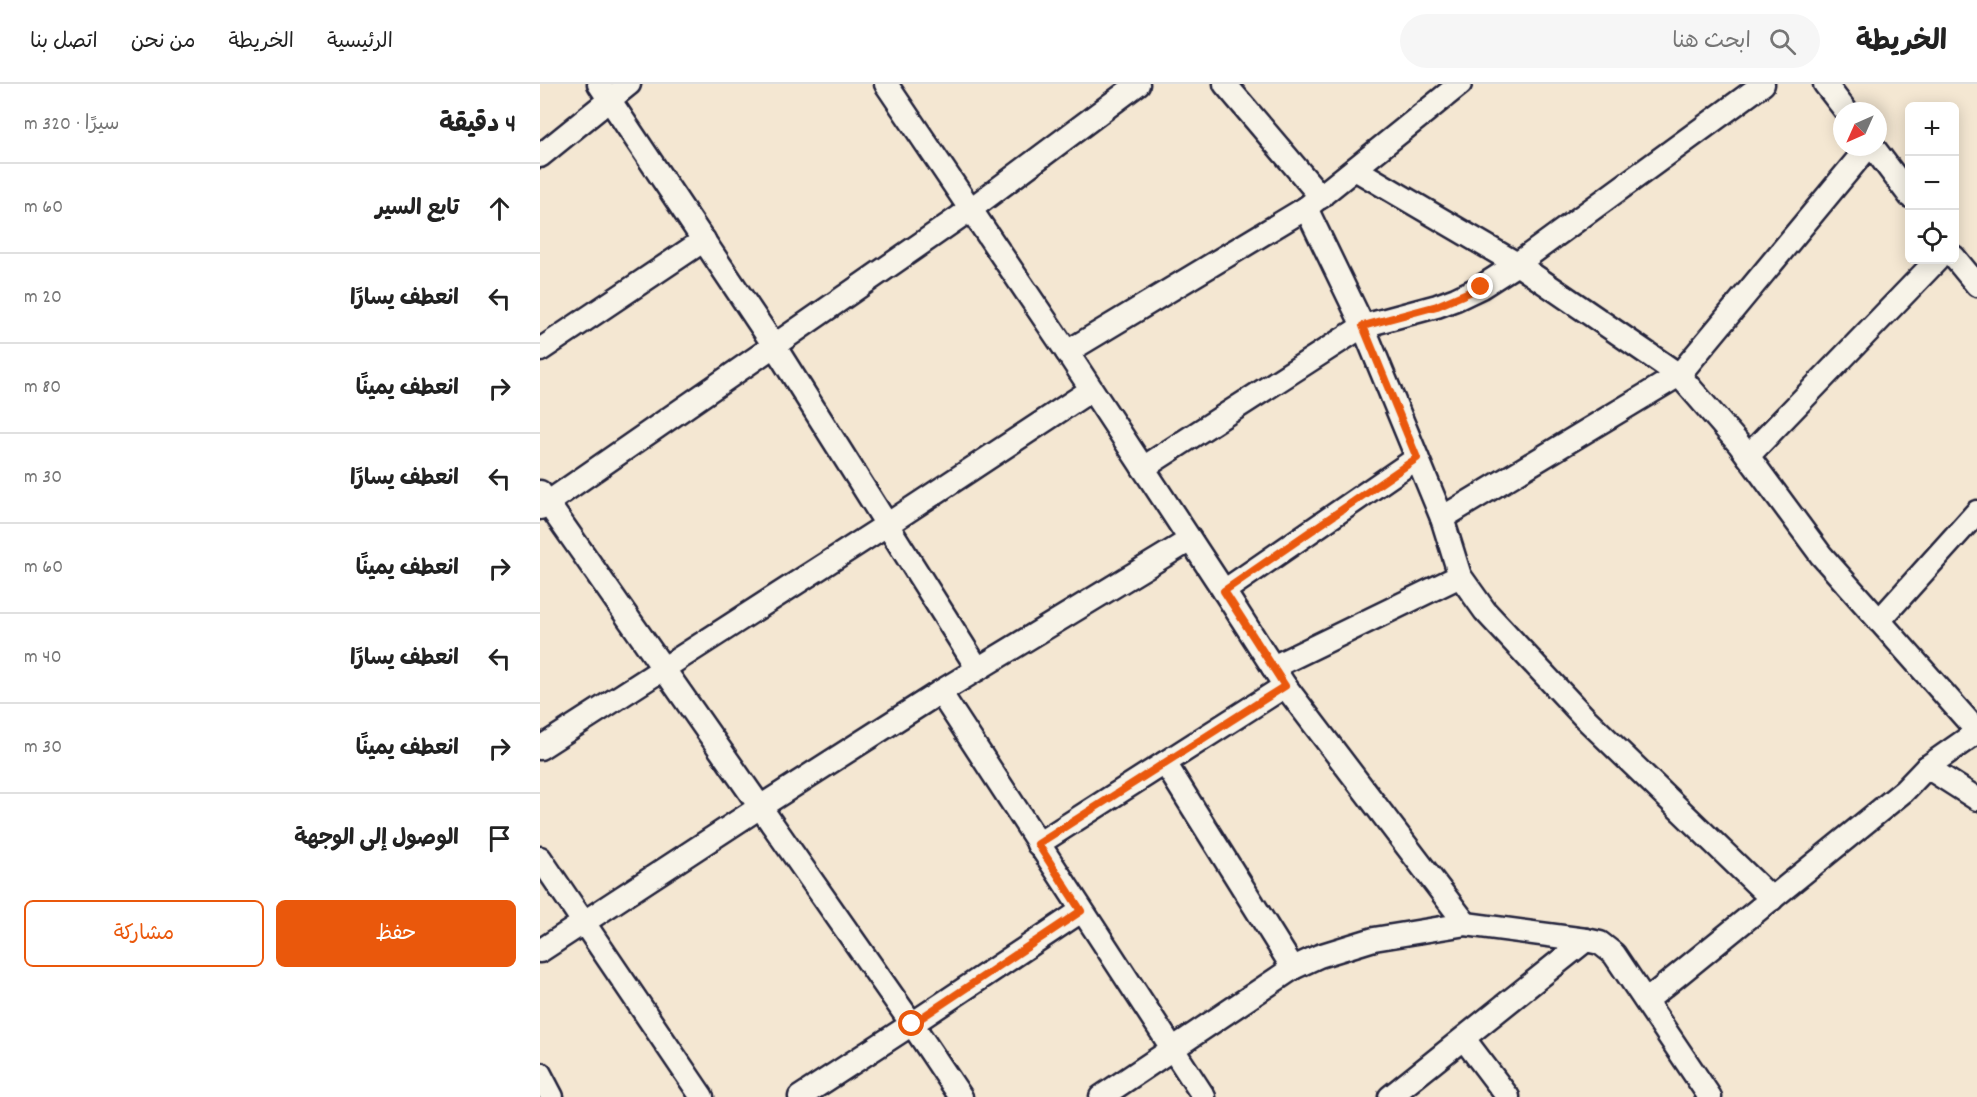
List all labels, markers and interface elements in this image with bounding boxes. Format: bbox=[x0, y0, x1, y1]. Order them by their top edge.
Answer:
search box bbox=[1400, 14, 1820, 68]
text: الخريطة bbox=[1856, 24, 1947, 64]
icon: search bbox=[1766, 25, 1799, 58]
text: ابحث هنا bbox=[1672, 27, 1751, 58]
text: اتصل بنا bbox=[30, 28, 98, 58]
text: من نحن bbox=[131, 28, 195, 58]
text: الخريطة bbox=[228, 28, 294, 58]
text: الرئيسية bbox=[327, 28, 393, 58]
north arrow bbox=[1833, 102, 1887, 156]
map controls bbox=[1905, 102, 1959, 264]
button: + bbox=[1905, 102, 1959, 156]
text: 4 دقيقة bbox=[439, 107, 516, 144]
text: سيرًا · 320 m bbox=[24, 111, 119, 139]
button: − bbox=[1905, 156, 1959, 210]
icon: ahead bbox=[483, 192, 516, 225]
text: 60 m bbox=[24, 194, 63, 222]
text: تابع السير bbox=[376, 194, 459, 225]
button: locate bbox=[1905, 210, 1959, 264]
route end bbox=[1467, 273, 1493, 299]
icon: left bbox=[483, 282, 516, 315]
text: 20 m bbox=[24, 284, 62, 312]
text: انعطف يسارًا bbox=[350, 284, 459, 315]
icon: right bbox=[483, 372, 516, 405]
text: 80 m bbox=[24, 374, 61, 402]
text: انعطف يمينًا bbox=[356, 374, 459, 405]
icon: left bbox=[483, 462, 516, 495]
text: 30 m bbox=[24, 464, 62, 492]
text: انعطف يسارًا bbox=[350, 464, 459, 495]
icon: right bbox=[483, 552, 516, 585]
text: 60 m bbox=[24, 554, 63, 582]
text: انعطف يمينًا bbox=[356, 554, 459, 585]
icon: left bbox=[483, 642, 516, 675]
text: 40 m bbox=[24, 644, 62, 672]
text: انعطف يسارًا bbox=[350, 644, 459, 675]
icon: right bbox=[483, 732, 516, 765]
text: 30 m bbox=[24, 734, 62, 762]
text: انعطف يمينًا bbox=[356, 734, 459, 765]
icon: arrive bbox=[483, 822, 516, 855]
text: الوصول إلى الوجهة bbox=[294, 824, 459, 855]
button: مشاركة bbox=[24, 900, 264, 967]
button: حفظ bbox=[276, 900, 516, 967]
route start bbox=[898, 1010, 924, 1036]

